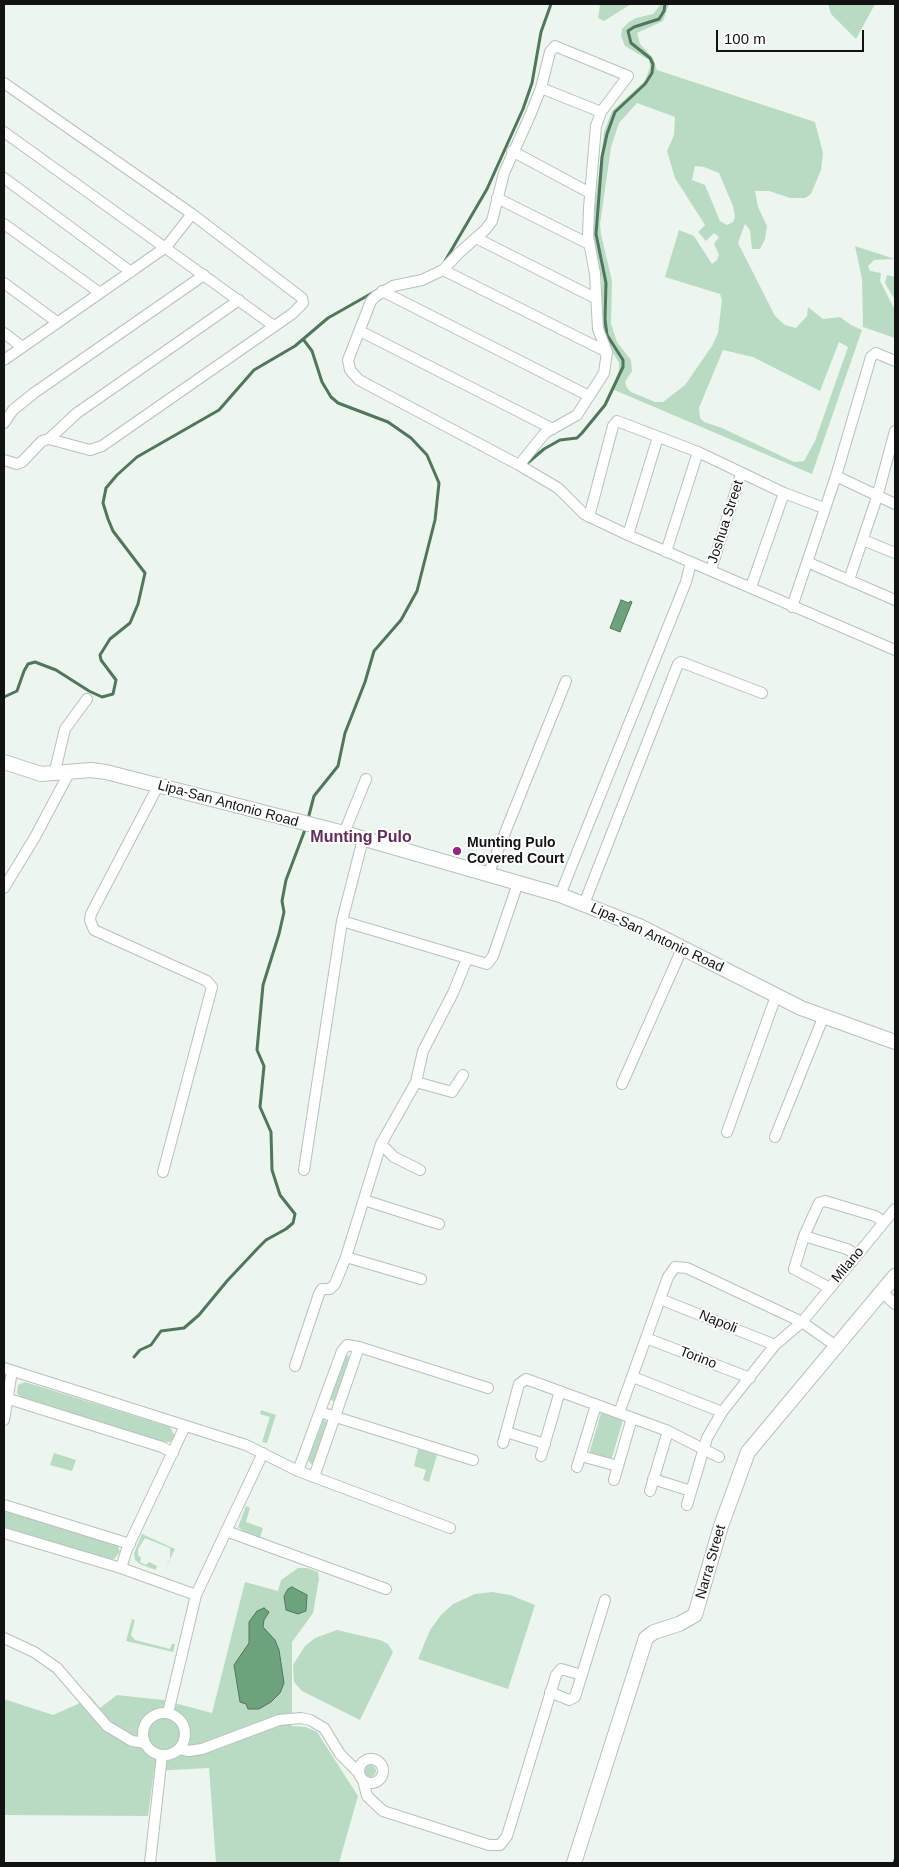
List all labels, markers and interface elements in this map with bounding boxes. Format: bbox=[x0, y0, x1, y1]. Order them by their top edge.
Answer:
scale bar bbox=[719, 20, 866, 52]
text: 100 m bbox=[724, 30, 766, 47]
street label: Joshua Street bbox=[705, 478, 747, 566]
street label: Lipa-San Antonio Road bbox=[156, 777, 300, 831]
district label: Munting Pulo bbox=[310, 828, 412, 848]
place label: Munting Pulo Covered Court bbox=[467, 835, 564, 868]
marker: Munting Pulo Covered Court bbox=[451, 845, 463, 857]
street label: Lipa-San Antonio Road bbox=[588, 900, 726, 976]
street label: Milano bbox=[828, 1244, 868, 1286]
street label: Napoli bbox=[696, 1307, 740, 1337]
street label: Torino bbox=[677, 1343, 719, 1373]
street label: Narra Street bbox=[692, 1523, 730, 1601]

